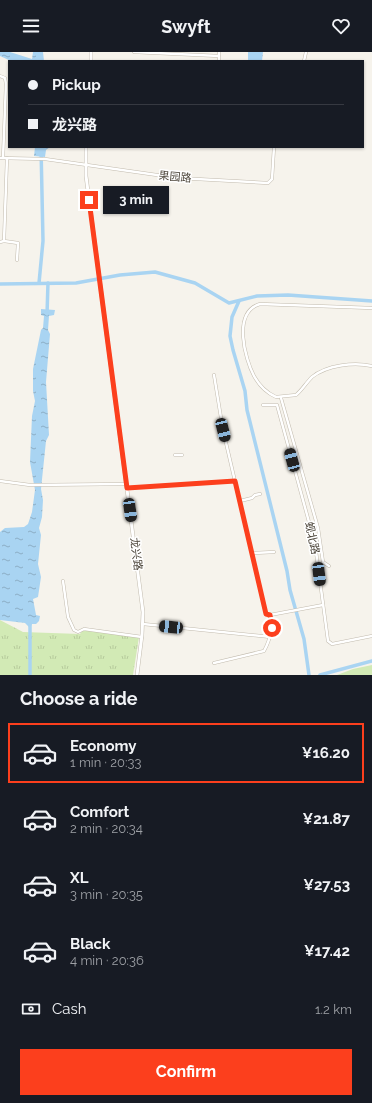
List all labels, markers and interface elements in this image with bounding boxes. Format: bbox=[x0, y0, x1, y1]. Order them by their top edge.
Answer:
icon: menu bbox=[20, 15, 42, 37]
icon: heart bbox=[330, 15, 352, 37]
text: Swyft bbox=[161, 16, 211, 37]
text: Pickup bbox=[52, 76, 101, 94]
text: 龙兴路 bbox=[52, 116, 97, 134]
street label: 果园路 bbox=[158, 169, 192, 185]
callout: 3 min bbox=[103, 186, 169, 214]
route end bbox=[80, 191, 98, 209]
text: 3 min bbox=[119, 192, 153, 207]
car bbox=[214, 417, 232, 443]
car bbox=[283, 447, 301, 473]
car bbox=[122, 497, 138, 523]
street label: 蚬北路 bbox=[302, 520, 322, 556]
street label: 龙兴路 bbox=[128, 537, 144, 571]
car bbox=[312, 561, 326, 587]
route start bbox=[263, 619, 281, 637]
car bbox=[158, 620, 184, 634]
text: Choose a ride bbox=[20, 688, 138, 709]
icon: car bbox=[22, 735, 58, 771]
text: Economy bbox=[70, 737, 137, 755]
text: ¥16.20 bbox=[302, 744, 350, 762]
text: 1 min · 20:33 bbox=[70, 755, 141, 770]
icon: car bbox=[22, 801, 58, 837]
text: Comfort bbox=[70, 803, 129, 821]
text: ¥21.87 bbox=[303, 810, 350, 828]
text: 2 min · 20:34 bbox=[70, 821, 143, 836]
icon: car bbox=[22, 867, 58, 903]
text: XL bbox=[70, 869, 88, 887]
text: ¥27.53 bbox=[303, 876, 350, 894]
text: 3 min · 20:35 bbox=[70, 887, 143, 902]
icon: car bbox=[22, 933, 58, 969]
text: Black bbox=[70, 935, 110, 953]
text: ¥17.42 bbox=[304, 942, 350, 960]
text: 4 min · 20:36 bbox=[70, 953, 144, 968]
icon: cash bbox=[20, 998, 42, 1020]
text: Cash bbox=[52, 1000, 86, 1018]
text: 1.2 km bbox=[315, 1002, 352, 1017]
button: Confirm bbox=[20, 1049, 352, 1095]

